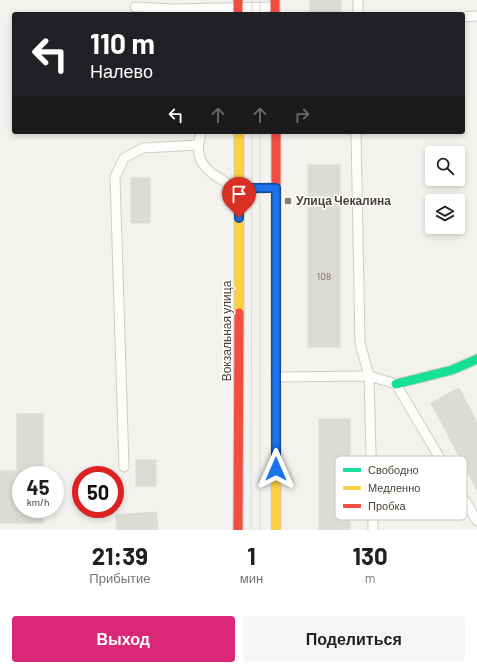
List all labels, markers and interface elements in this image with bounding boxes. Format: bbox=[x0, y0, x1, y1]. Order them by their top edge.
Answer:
text: 110 m bbox=[90, 26, 155, 60]
icon: left bbox=[24, 28, 76, 80]
text: Налево bbox=[90, 60, 153, 82]
icon: left bbox=[165, 104, 187, 126]
icon: ahead bbox=[207, 104, 229, 126]
icon: ahead bbox=[249, 104, 271, 126]
icon: right bbox=[291, 104, 313, 126]
map controls bbox=[425, 146, 465, 234]
button: search bbox=[425, 146, 465, 186]
pin bbox=[222, 177, 256, 218]
icon: arrive bbox=[228, 183, 250, 205]
place label: Улица Чекалина bbox=[296, 193, 391, 208]
button: layers bbox=[425, 194, 465, 234]
marker: Улица Чекалина bbox=[283, 196, 293, 206]
house number: 108 bbox=[317, 270, 331, 282]
street label: Вокзальная улица bbox=[219, 280, 234, 381]
position arrow bbox=[255, 448, 297, 490]
legend bbox=[335, 456, 467, 520]
text: Свободно bbox=[368, 463, 419, 476]
speed limit sign: 50 bbox=[72, 466, 124, 518]
text: 45 bbox=[27, 475, 49, 499]
text: Медленно bbox=[368, 481, 420, 494]
text: km/h bbox=[27, 496, 49, 508]
text: Пробка bbox=[368, 499, 406, 512]
text: 21:39 bbox=[92, 541, 148, 570]
text: 1 bbox=[247, 541, 256, 570]
text: 130 bbox=[353, 541, 388, 570]
text: Прибытие bbox=[89, 570, 150, 586]
text: мин bbox=[240, 570, 263, 586]
text: m bbox=[365, 570, 375, 586]
button: Выход bbox=[12, 616, 235, 662]
button: Поделиться bbox=[243, 616, 465, 662]

